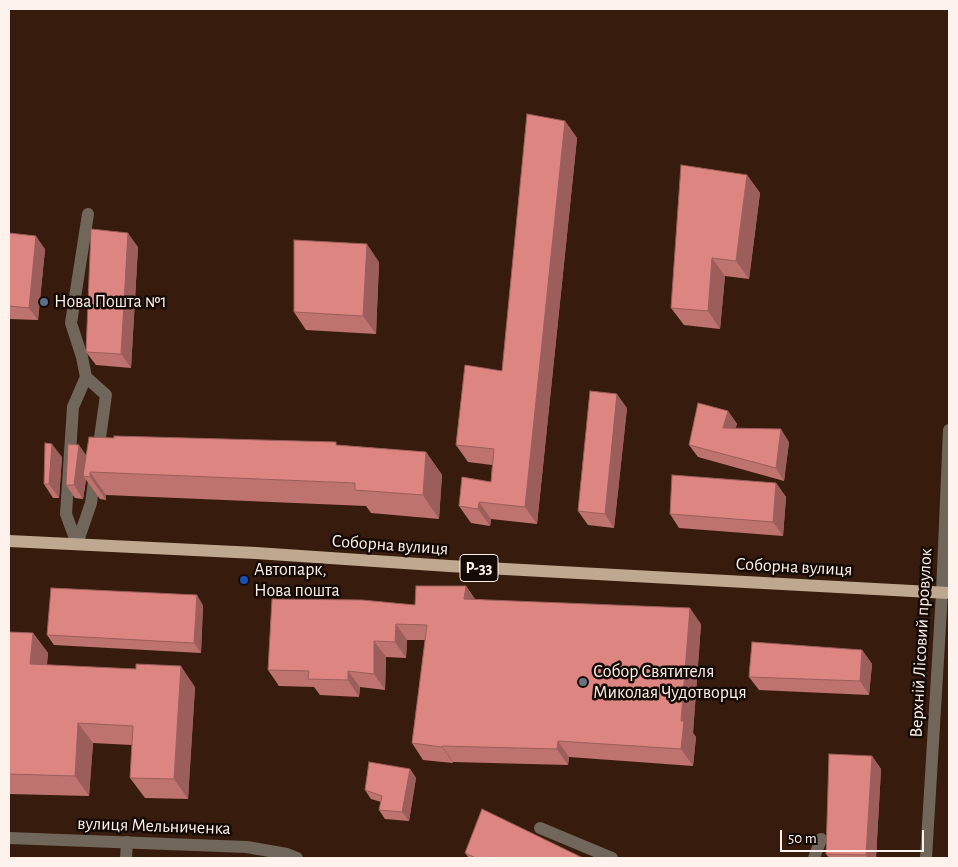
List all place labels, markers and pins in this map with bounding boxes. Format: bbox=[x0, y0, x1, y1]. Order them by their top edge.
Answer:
place label: Нова Пошта №1 bbox=[54, 291, 167, 313]
marker: Нова Пошта №1 bbox=[38, 296, 50, 308]
place label: Автопарк, Нова пошта bbox=[254, 559, 340, 602]
marker: Автопарк, Нова пошта bbox=[238, 574, 250, 586]
place label: Собор Святителя Миколая Чудотворця bbox=[593, 661, 747, 704]
marker: Собор Святителя Миколая Чудотворця bbox=[577, 676, 589, 688]

